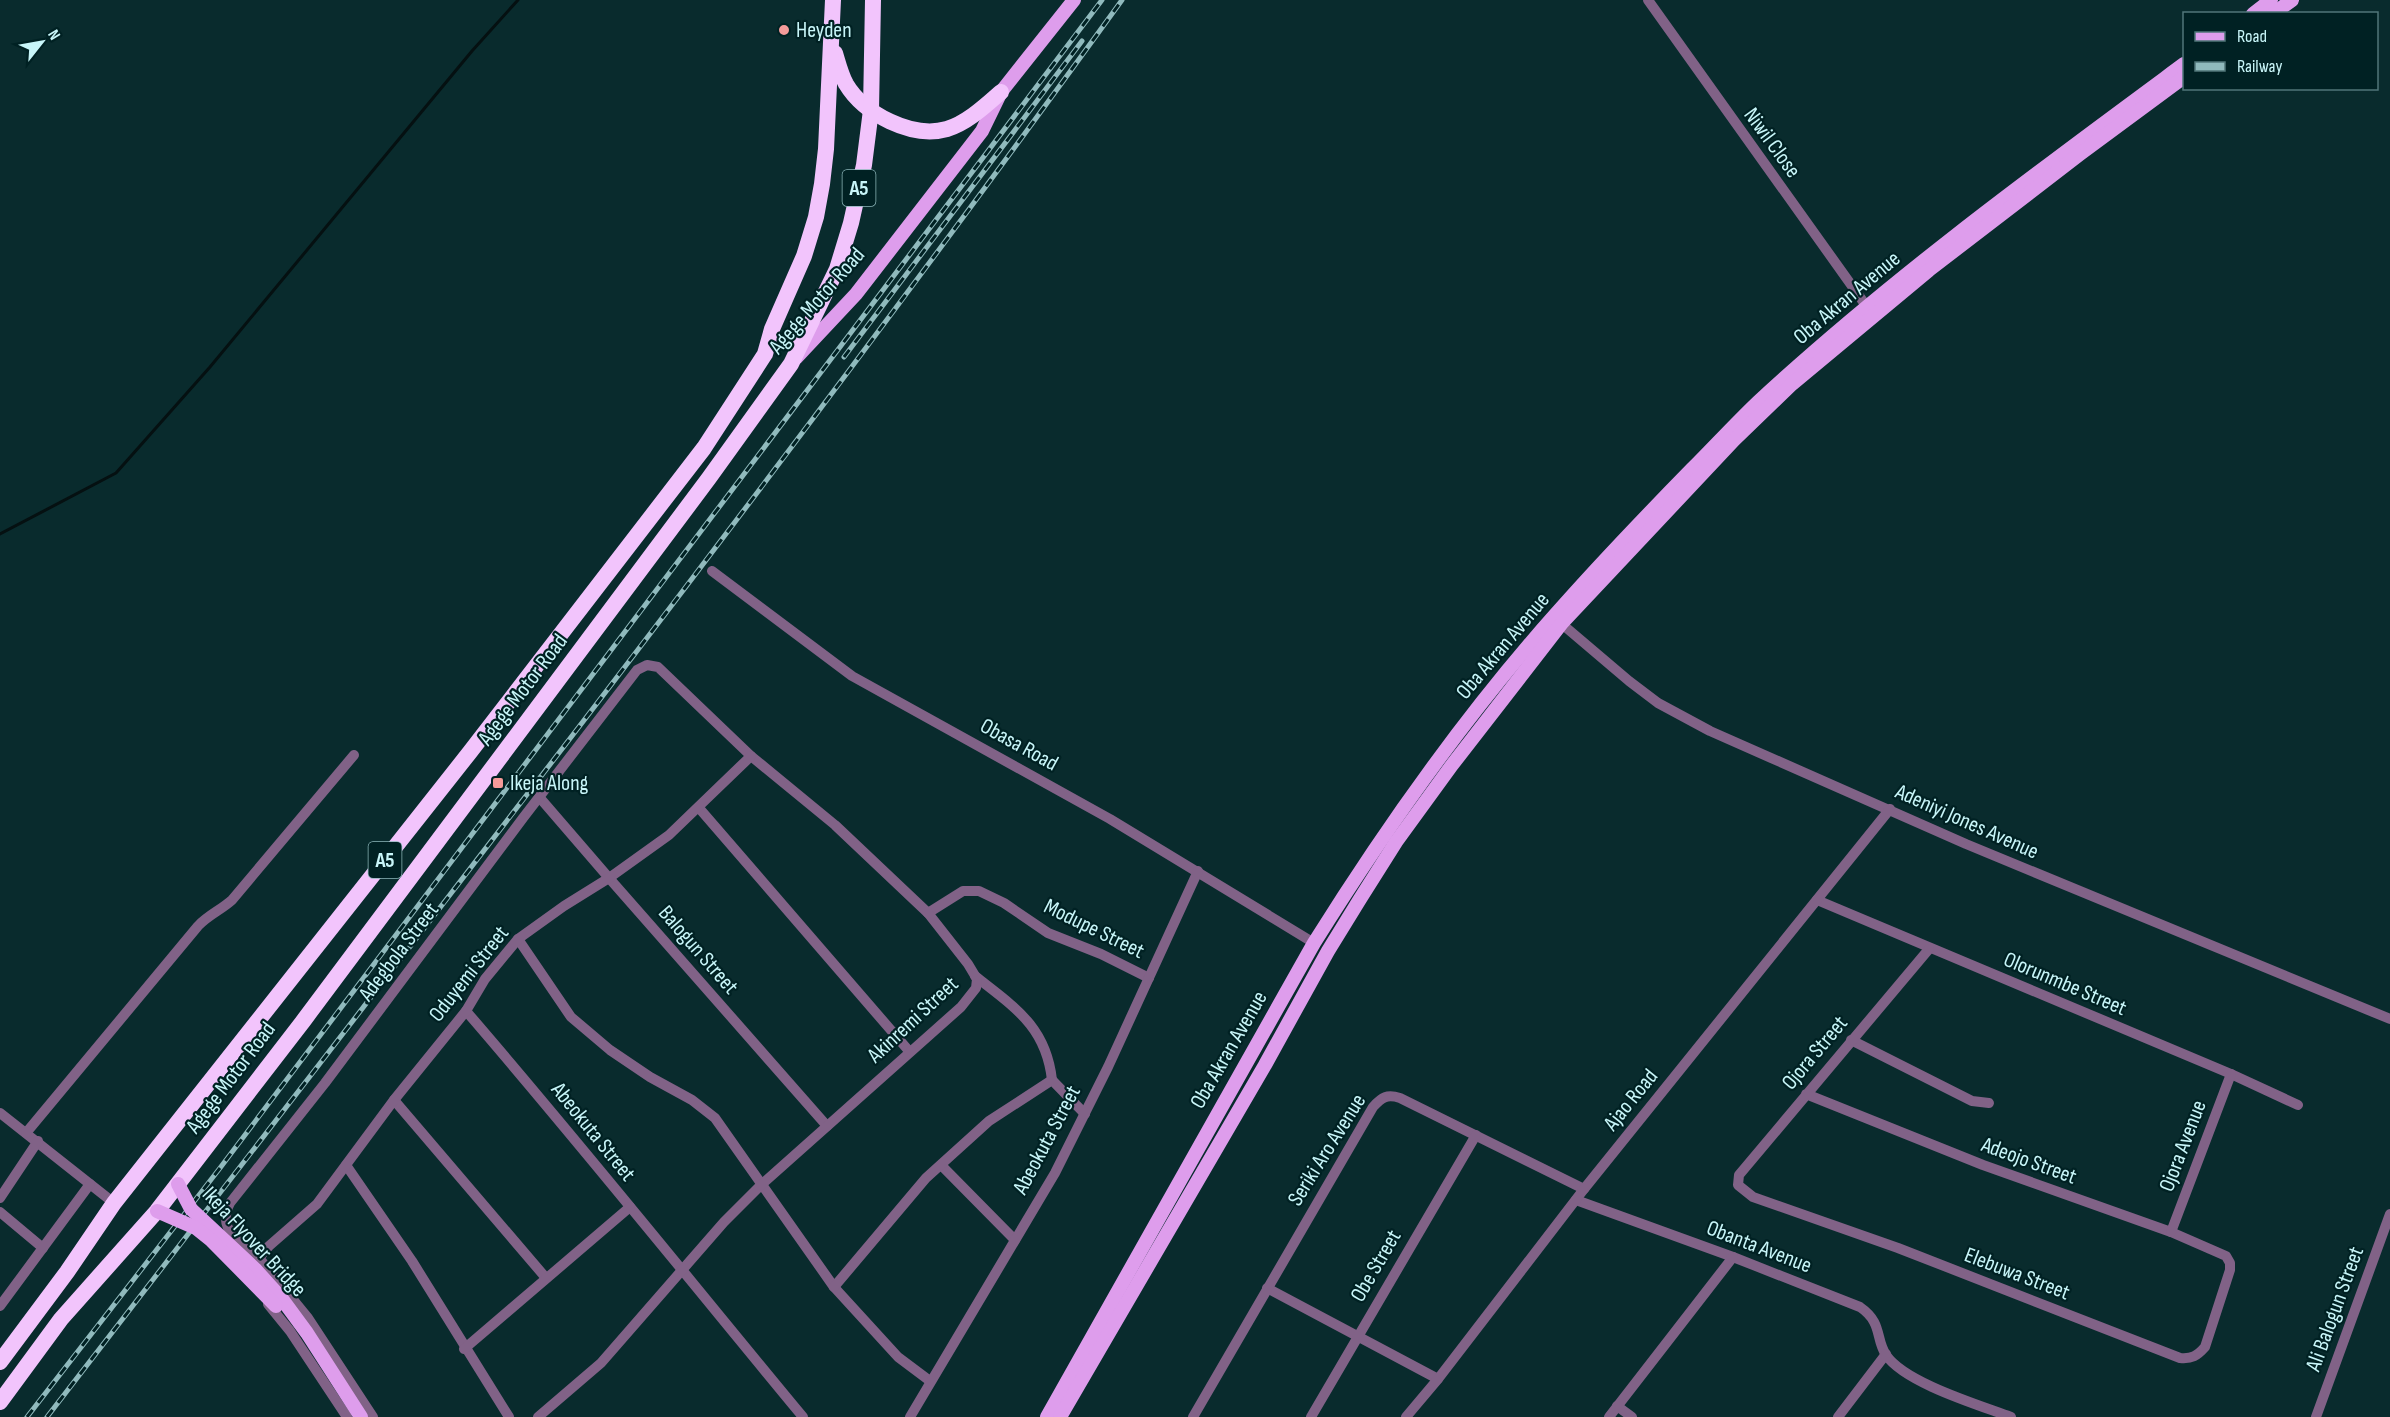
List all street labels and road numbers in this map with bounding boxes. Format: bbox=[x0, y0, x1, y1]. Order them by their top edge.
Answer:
street label: Niwil Close bbox=[1738, 103, 1806, 183]
road number: A5 bbox=[842, 170, 876, 206]
street label: Agege Motor Road bbox=[763, 242, 871, 361]
street label: Oba Akran Avenue bbox=[1788, 246, 1906, 350]
street label: Oba Akran Avenue bbox=[1451, 587, 1555, 705]
street label: Agege Motor Road bbox=[472, 629, 574, 752]
street label: Obasa Road bbox=[975, 713, 1063, 777]
street label: Adeniyi Jones Avenue bbox=[1890, 778, 2043, 866]
road number: A5 bbox=[368, 842, 402, 878]
street label: Modupe Street bbox=[1039, 893, 1149, 965]
street label: Adegbola Street bbox=[353, 897, 445, 1008]
street label: Balogun Street bbox=[652, 900, 744, 1000]
street label: Oduyemi Street bbox=[423, 920, 515, 1027]
street label: Olorunmbe Street bbox=[1999, 946, 2131, 1022]
street label: Akinremi Street bbox=[861, 971, 964, 1070]
street label: Oba Akran Avenue bbox=[1185, 986, 1273, 1114]
street label: Ojora Street bbox=[1776, 1010, 1854, 1095]
street label: Agege Motor Road bbox=[180, 1017, 282, 1140]
street label: Ajao Road bbox=[1597, 1064, 1664, 1137]
street label: Abeokuta Street bbox=[544, 1076, 641, 1187]
street label: Abeokuta Street bbox=[1007, 1081, 1087, 1200]
street label: Seriki Aro Avenue bbox=[1282, 1089, 1372, 1211]
street label: Ojora Avenue bbox=[2153, 1097, 2213, 1195]
street label: Adeojo Street bbox=[1977, 1131, 2081, 1191]
street label: Ikeja Flyover Bridge bbox=[196, 1181, 312, 1303]
street label: Obanta Avenue bbox=[1703, 1215, 1815, 1279]
street label: Obe Street bbox=[1345, 1225, 1408, 1307]
street label: Elebuwa Street bbox=[1960, 1242, 2074, 1307]
street label: Ali Balogun Street bbox=[2300, 1243, 2370, 1376]

